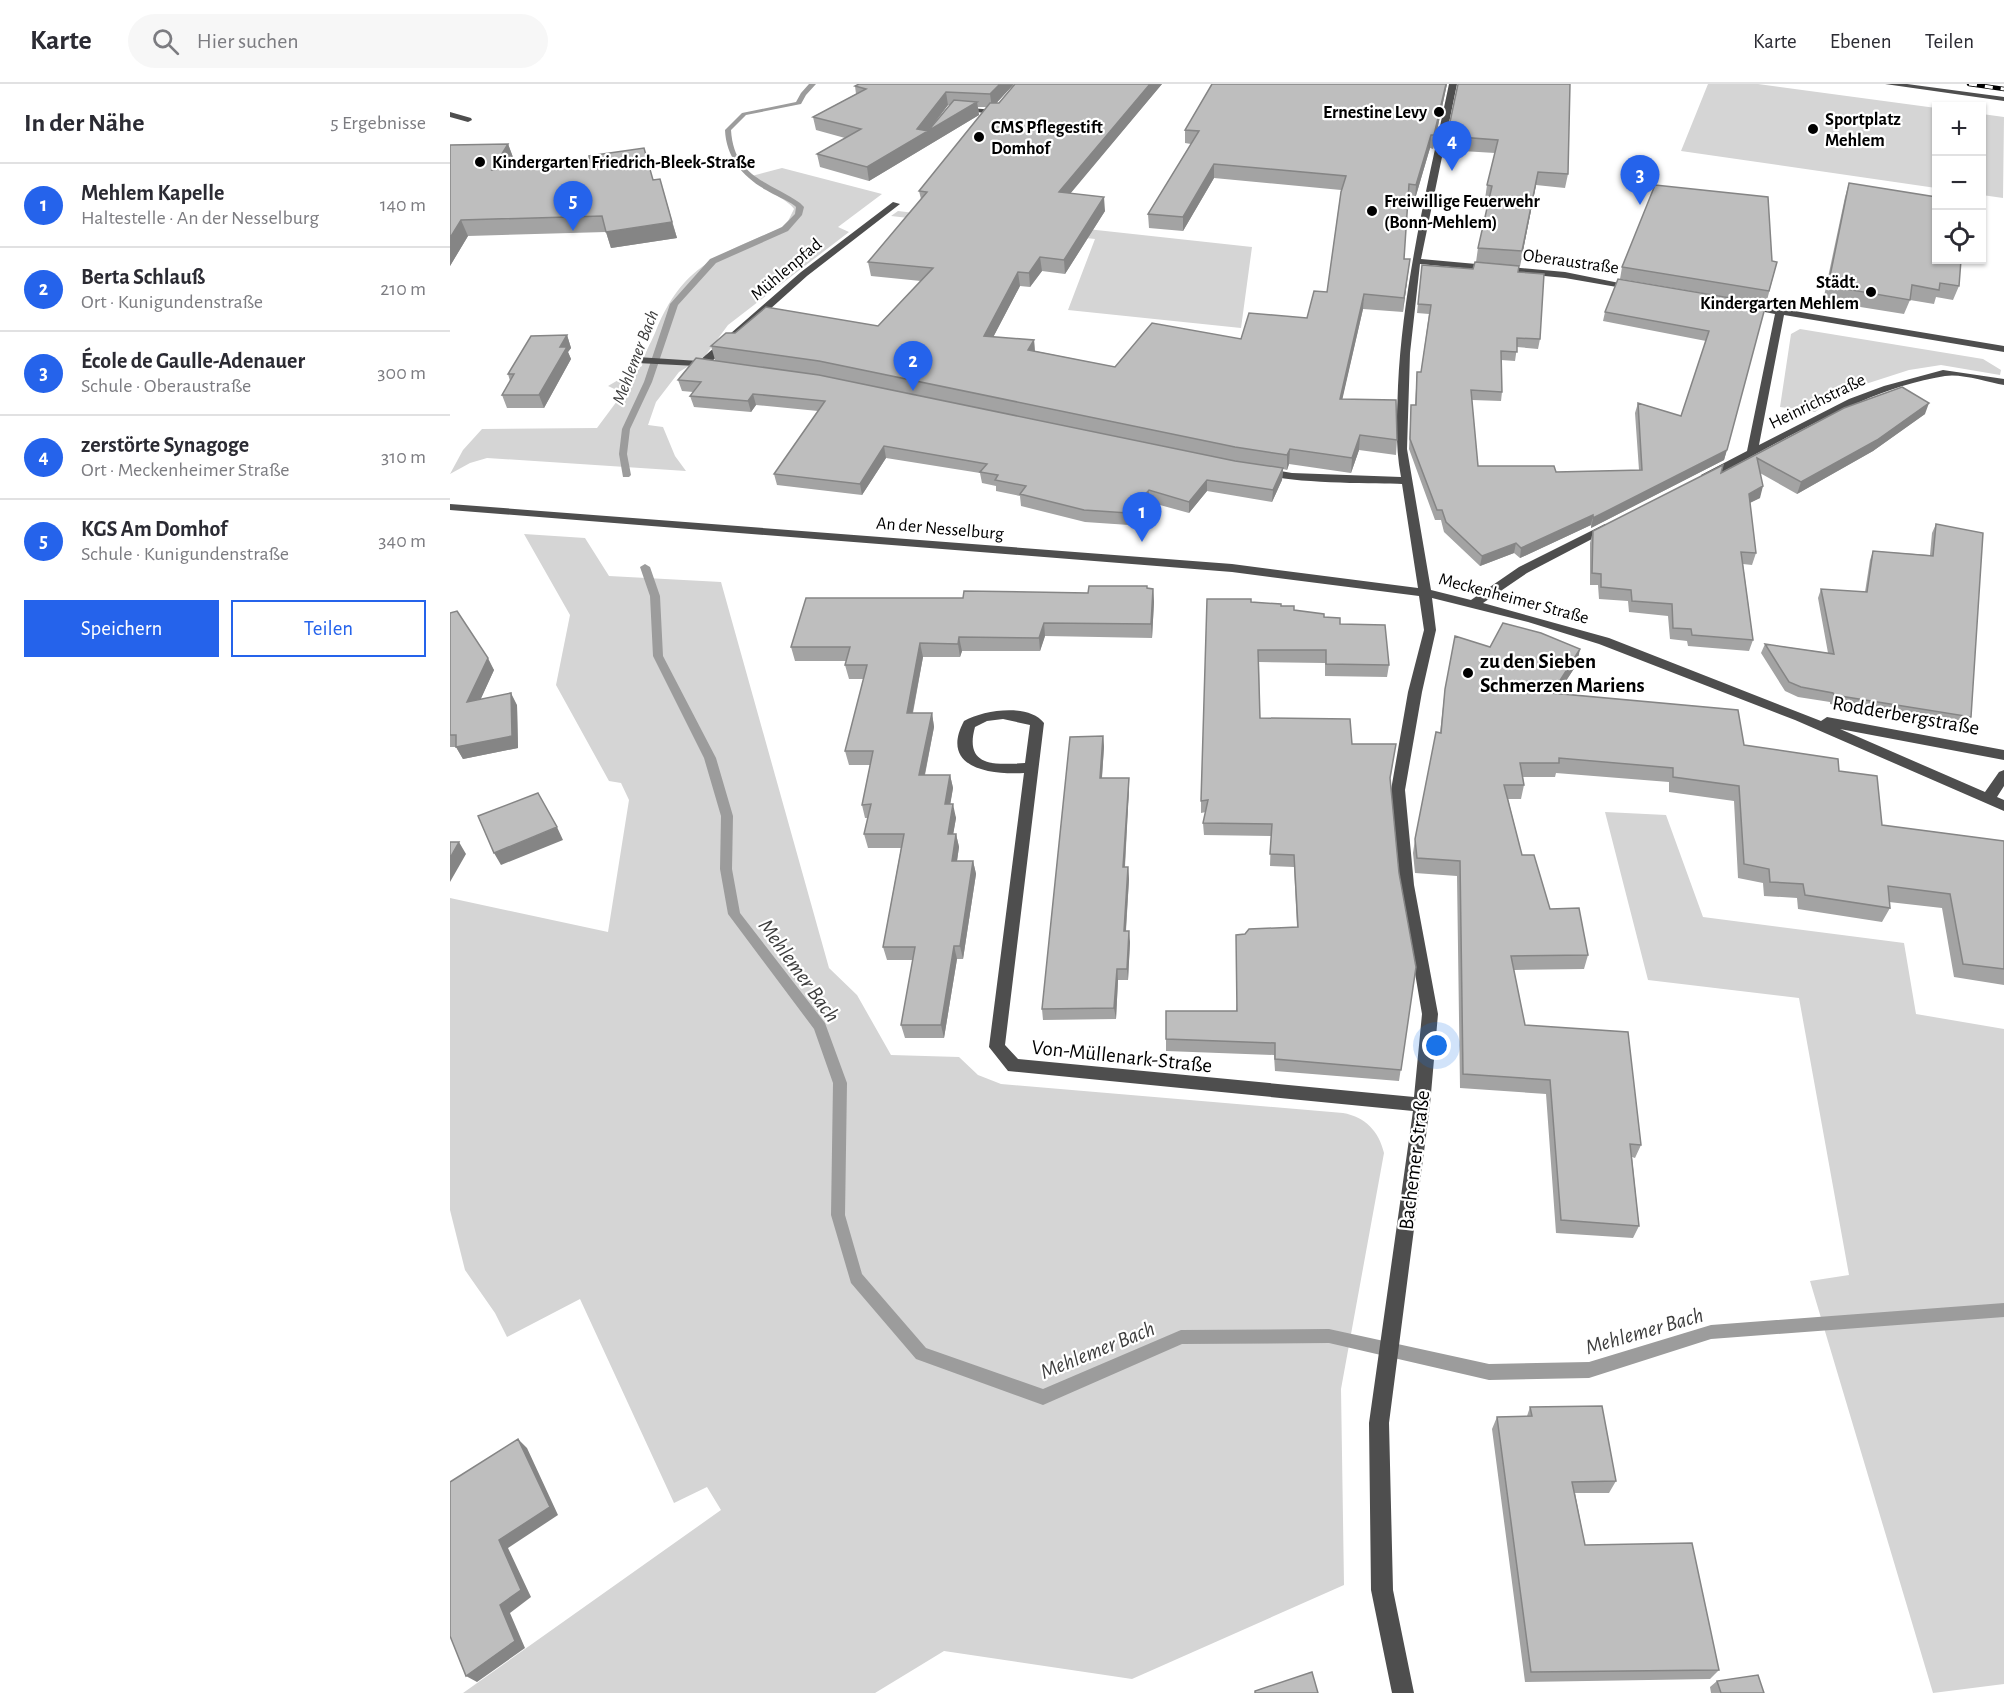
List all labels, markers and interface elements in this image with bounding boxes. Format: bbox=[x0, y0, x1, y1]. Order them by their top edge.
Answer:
search box bbox=[128, 14, 548, 68]
icon: search bbox=[149, 25, 182, 58]
text: Karte bbox=[30, 27, 92, 55]
text: Hier suchen bbox=[197, 30, 299, 52]
text: Karte bbox=[1753, 31, 1797, 52]
text: Ebenen bbox=[1830, 31, 1892, 52]
text: Teilen bbox=[1925, 31, 1974, 52]
map controls bbox=[1932, 102, 1986, 264]
button: + bbox=[1932, 102, 1986, 156]
place label: Ernestine Levy bbox=[1323, 104, 1428, 122]
marker: Ernestine Levy bbox=[1432, 105, 1446, 119]
text: In der Nähe bbox=[24, 110, 144, 136]
place label: Sportplatz Mehlem bbox=[1825, 111, 1901, 150]
text: 5 Ergebnisse bbox=[330, 113, 426, 133]
place label: CMS Pflegestift Domhof bbox=[991, 119, 1103, 158]
pin: 4 bbox=[1432, 122, 1472, 171]
marker: Sportplatz Mehlem bbox=[1806, 122, 1820, 136]
marker: CMS Pflegestift Domhof bbox=[972, 130, 986, 144]
place label: Kindergarten Friedrich-Bleek-Straße bbox=[492, 154, 755, 172]
marker: Kindergarten Friedrich-Bleek-Straße bbox=[473, 155, 487, 169]
pin: 3 bbox=[1620, 156, 1660, 205]
button: − bbox=[1932, 156, 1986, 210]
text: Mehlem Kapelle bbox=[81, 182, 224, 204]
pin: 5 bbox=[554, 182, 592, 231]
place label: Freiwillige Feuerwehr (Bonn-Mehlem) bbox=[1384, 193, 1541, 232]
text: 1 bbox=[40, 195, 47, 215]
text: 140 m bbox=[380, 195, 426, 215]
marker: Freiwillige Feuerwehr (Bonn-Mehlem) bbox=[1365, 204, 1379, 218]
text: Haltestelle · An der Nesselburg bbox=[81, 208, 319, 228]
button: locate bbox=[1932, 210, 1986, 264]
street label: Mühlenpfad bbox=[748, 235, 825, 304]
street label: Oberaustraße bbox=[1522, 246, 1620, 278]
text: Berta Schlauß bbox=[81, 266, 205, 288]
place label: Städt. Kindergarten Mehlem bbox=[1700, 274, 1859, 313]
text: 2 bbox=[39, 279, 48, 299]
text: 210 m bbox=[380, 279, 426, 299]
marker: Städt. Kindergarten Mehlem bbox=[1864, 285, 1878, 299]
text: Ort · Kunigundenstraße bbox=[81, 292, 263, 312]
water label: Mehlemer Bach bbox=[610, 308, 662, 407]
pin: 2 bbox=[894, 342, 932, 391]
text: École de Gaulle-Adenauer bbox=[81, 350, 305, 372]
text: 3 bbox=[39, 363, 48, 383]
text: 300 m bbox=[377, 363, 426, 383]
street label: Heinrichstraße bbox=[1766, 371, 1868, 433]
text: Schule · Oberaustraße bbox=[81, 376, 251, 396]
text: zerstörte Synagoge bbox=[81, 434, 249, 456]
text: 4 bbox=[38, 447, 49, 467]
text: 310 m bbox=[381, 447, 426, 467]
text: Ort · Meckenheimer Straße bbox=[81, 460, 289, 480]
pin: 1 bbox=[1122, 492, 1162, 542]
street label: An der Nesselburg bbox=[875, 514, 1005, 544]
text: KGS Am Domhof bbox=[81, 518, 227, 540]
text: 5 bbox=[39, 531, 48, 551]
text: 340 m bbox=[378, 531, 426, 551]
text: Schule · Kunigundenstraße bbox=[81, 544, 289, 564]
street label: Meckenheimer Straße bbox=[1437, 570, 1591, 628]
button: Speichern bbox=[24, 600, 219, 657]
button: Teilen bbox=[231, 600, 426, 657]
place label: zu den Sieben Schmerzen Mariens bbox=[1480, 651, 1645, 696]
marker: zu den Sieben Schmerzen Mariens bbox=[1461, 666, 1475, 680]
street label: Rodderbergstraße bbox=[1831, 692, 1981, 739]
water label: Mehlemer Bach bbox=[755, 915, 844, 1026]
your location bbox=[1422, 1031, 1451, 1060]
street label: Von-Müllenark-Straße bbox=[1031, 1037, 1213, 1076]
street label: Bachemer Straße bbox=[1396, 1089, 1433, 1231]
water label: Mehlemer Bach bbox=[1583, 1304, 1706, 1358]
water label: Mehlemer Bach bbox=[1037, 1317, 1158, 1383]

